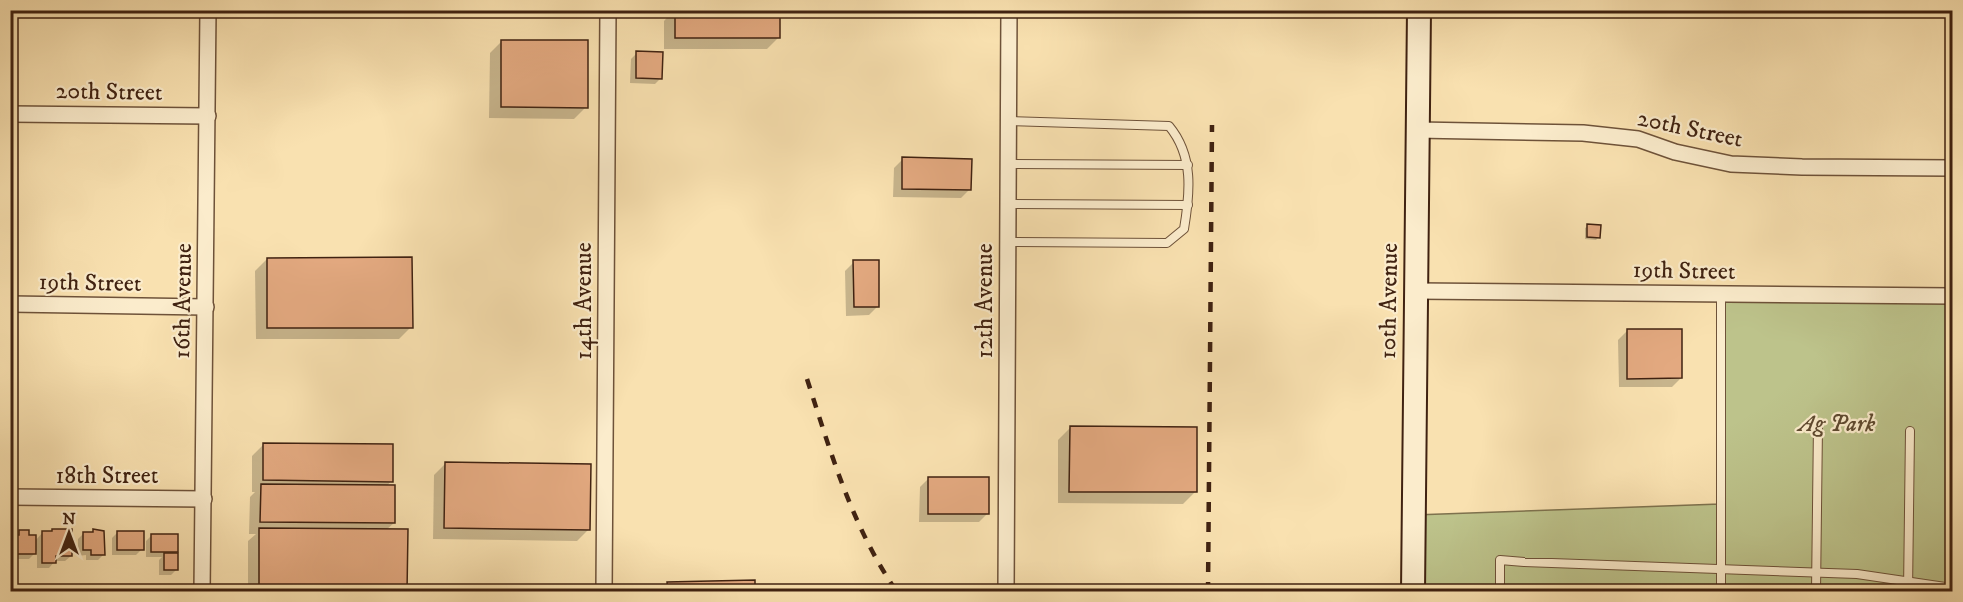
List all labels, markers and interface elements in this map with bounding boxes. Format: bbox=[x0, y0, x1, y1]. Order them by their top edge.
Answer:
street label: 20th Street bbox=[55, 76, 163, 108]
street label: 20th Street bbox=[1635, 103, 1746, 155]
street label: 14th Avenue bbox=[569, 242, 599, 360]
street label: 16th Avenue bbox=[167, 243, 199, 359]
street label: 12th Avenue bbox=[970, 243, 1000, 359]
street label: 10th Avenue bbox=[1373, 243, 1405, 359]
street label: 19th Street bbox=[1632, 255, 1736, 287]
street label: 19th Street bbox=[38, 267, 142, 299]
park label: Ag Park bbox=[1796, 409, 1875, 439]
street label: 18th Street bbox=[55, 461, 159, 491]
north arrow bbox=[39, 503, 99, 563]
text: N bbox=[62, 509, 76, 529]

